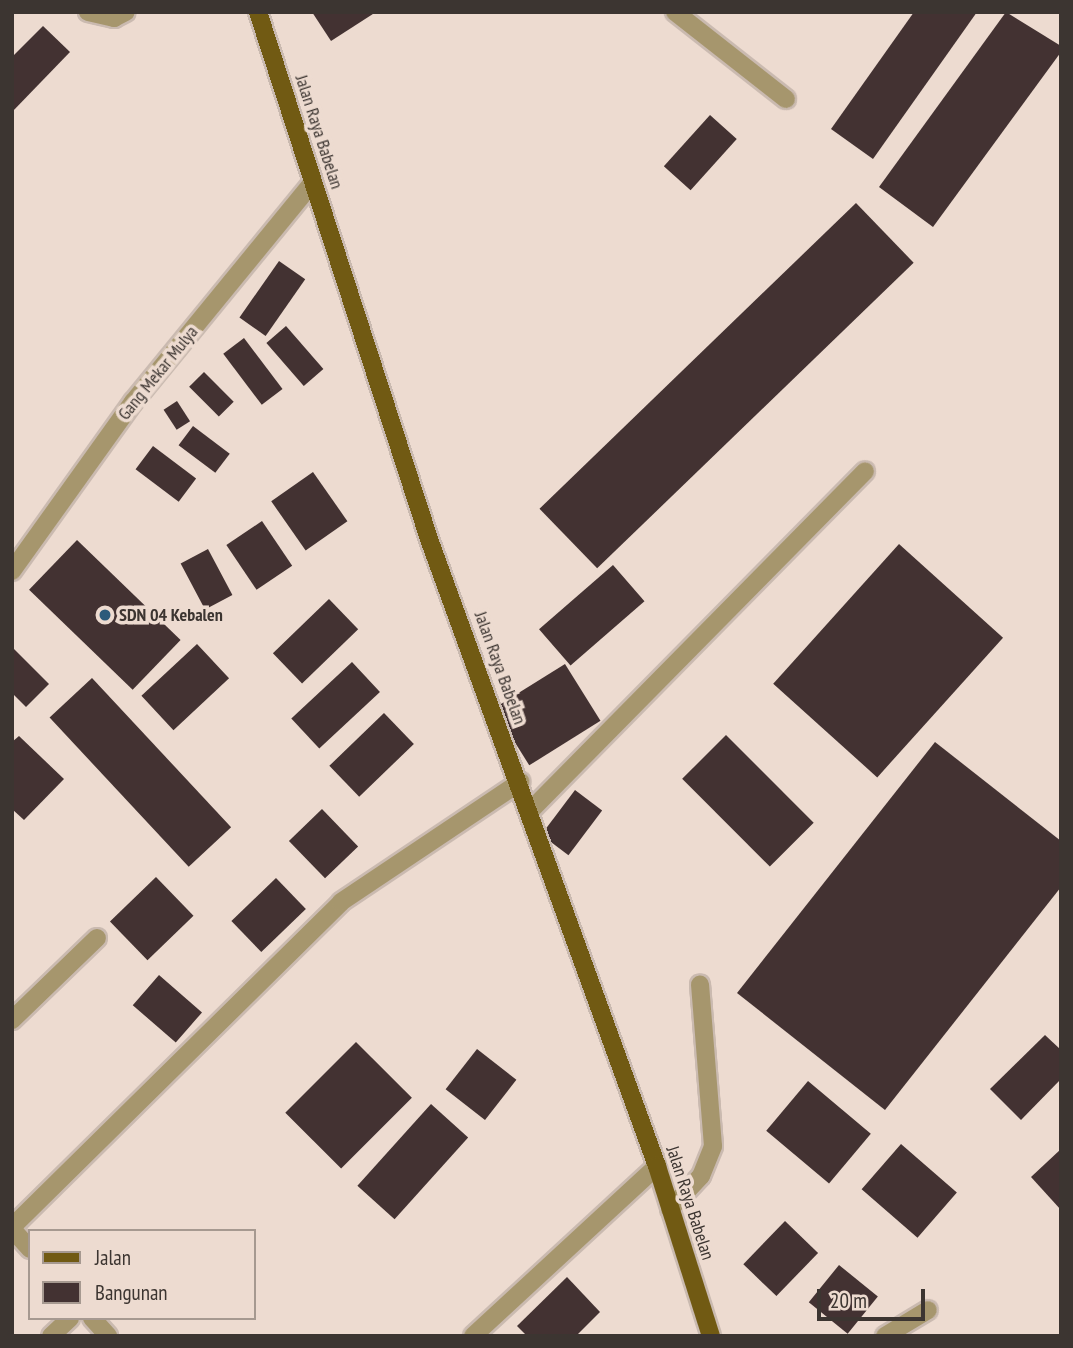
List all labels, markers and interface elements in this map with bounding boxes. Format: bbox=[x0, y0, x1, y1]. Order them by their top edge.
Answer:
street label: Jalan Raya Babelan bbox=[290, 72, 348, 192]
street label: Gang Mekar Mulya bbox=[113, 322, 203, 424]
place label: SDN 04 Kebalen bbox=[119, 604, 223, 626]
marker: SDN 04 Kebalen bbox=[97, 607, 113, 623]
street label: Jalan Raya Babelan bbox=[470, 609, 530, 727]
street label: Jalan Raya Babelan bbox=[661, 1143, 719, 1263]
legend bbox=[28, 1229, 256, 1320]
text: Jalan bbox=[95, 1244, 131, 1271]
scale bar bbox=[821, 1274, 930, 1318]
text: Bangunan bbox=[95, 1279, 168, 1306]
text: 20 m bbox=[830, 1287, 867, 1314]

